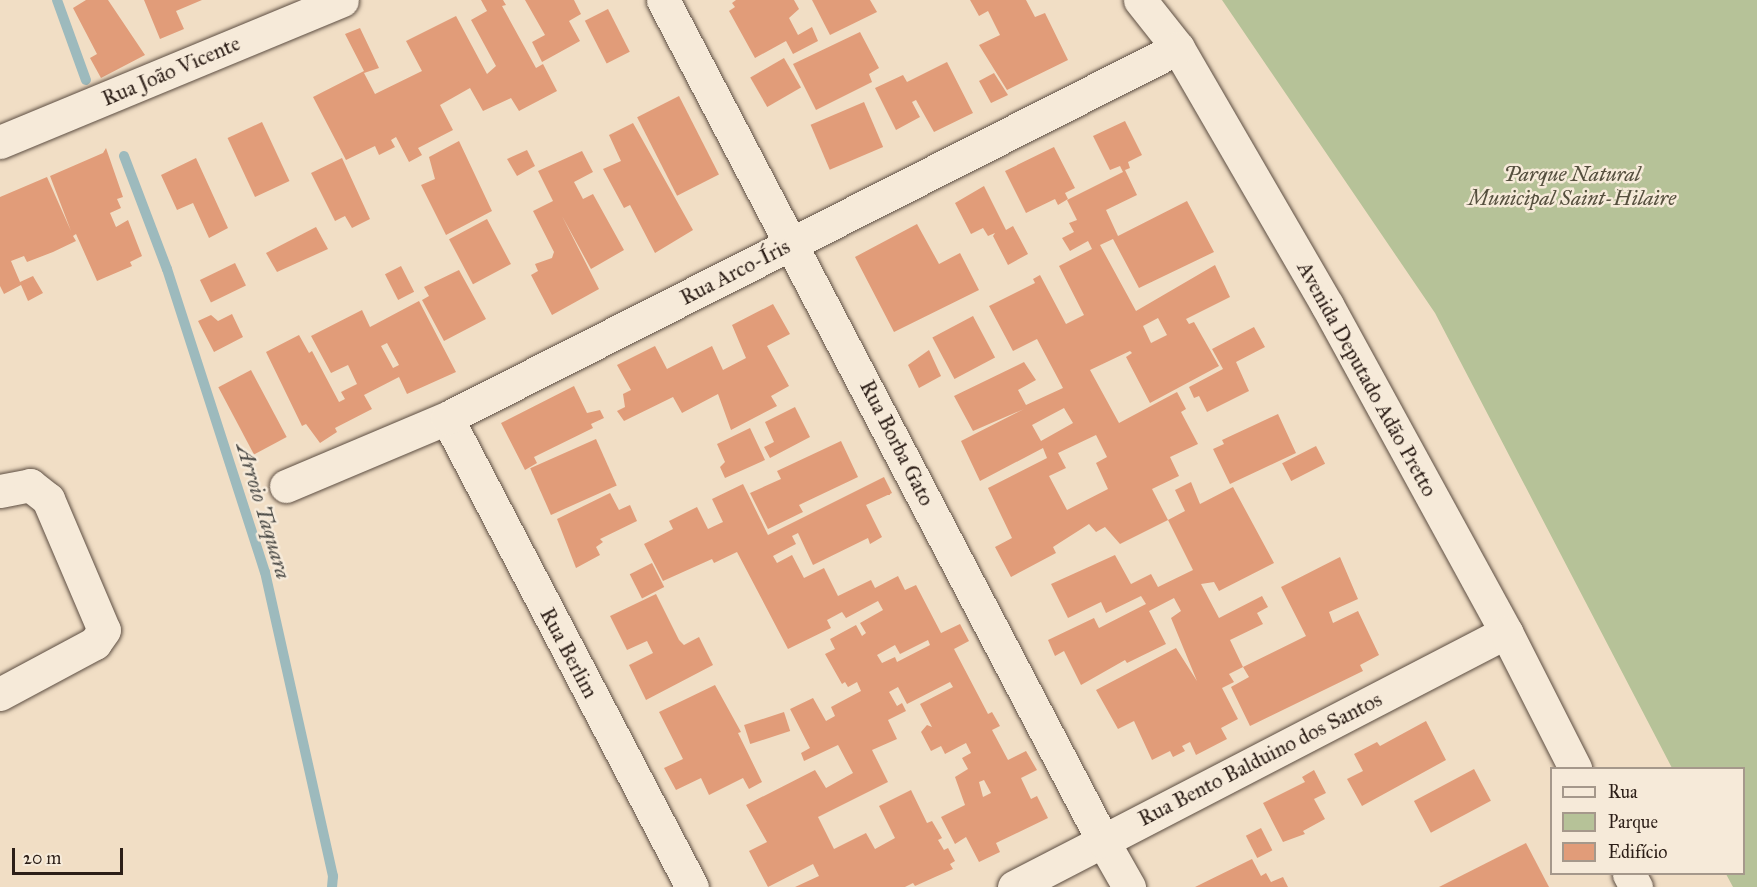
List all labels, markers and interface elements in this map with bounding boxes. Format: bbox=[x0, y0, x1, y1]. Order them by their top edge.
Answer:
street label: Rua João Vicente bbox=[98, 31, 244, 111]
park label: Parque Natural Municipal Saint-Hilaire bbox=[1468, 161, 1676, 211]
street label: Rua Arco-Íris bbox=[676, 234, 794, 310]
street label: Avenida Deputado Adão Pretto bbox=[1292, 257, 1442, 501]
street label: Rua Borba Gato bbox=[855, 376, 939, 510]
water label: Arroio Taquara bbox=[231, 440, 297, 582]
street label: Rua Berlim bbox=[535, 604, 603, 702]
street label: Rua Bento Balduino dos Santos bbox=[1134, 687, 1386, 831]
legend bbox=[1550, 767, 1745, 875]
text: Rua bbox=[1608, 781, 1638, 803]
text: Parque bbox=[1608, 811, 1658, 833]
scale bar bbox=[15, 836, 126, 874]
text: Edifício bbox=[1608, 841, 1667, 863]
text: 20 m bbox=[23, 847, 61, 869]

